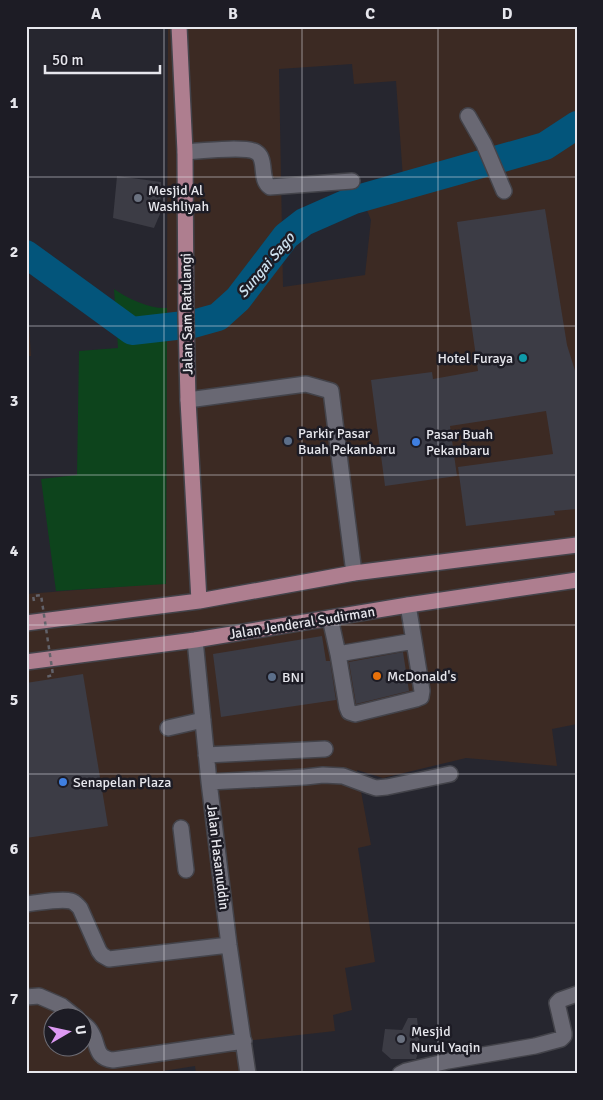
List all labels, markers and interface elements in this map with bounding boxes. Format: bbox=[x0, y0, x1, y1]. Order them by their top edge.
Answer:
text: A bbox=[91, 4, 102, 24]
text: B bbox=[228, 4, 238, 24]
text: C bbox=[365, 4, 375, 24]
text: D bbox=[502, 4, 513, 24]
scale bar bbox=[45, 42, 160, 74]
text: 50 m bbox=[52, 51, 83, 69]
text: 1 bbox=[10, 93, 19, 113]
place label: Mesjid Al Washliyah bbox=[148, 182, 209, 215]
marker: Mesjid Al Washliyah bbox=[132, 192, 144, 204]
water label: Sungai Sago bbox=[234, 228, 299, 301]
text: 2 bbox=[10, 242, 18, 262]
street label: Jalan Sam Ratulangi bbox=[177, 253, 197, 375]
place label: Hotel Furaya bbox=[437, 350, 513, 367]
marker: Hotel Furaya bbox=[517, 352, 529, 364]
text: 3 bbox=[10, 391, 18, 411]
place label: Parkir Pasar Buah Pekanbaru bbox=[298, 425, 396, 458]
place label: Pasar Buah Pekanbaru bbox=[426, 426, 493, 459]
marker: Parkir Pasar Buah Pekanbaru bbox=[282, 435, 294, 447]
marker: Pasar Buah Pekanbaru bbox=[410, 436, 422, 448]
text: 4 bbox=[10, 541, 19, 561]
street label: Jalan Jenderal Sudirman bbox=[228, 603, 376, 643]
place label: McDonald's bbox=[387, 668, 456, 685]
place label: BNI bbox=[282, 669, 304, 686]
marker: McDonald's bbox=[371, 670, 383, 682]
marker: BNI bbox=[266, 671, 278, 683]
text: 5 bbox=[10, 690, 18, 710]
place label: Senapelan Plaza bbox=[73, 774, 171, 791]
marker: Senapelan Plaza bbox=[57, 776, 69, 788]
street label: Jalan Hasanuddin bbox=[203, 803, 233, 911]
text: 6 bbox=[10, 839, 19, 859]
text: 7 bbox=[10, 989, 19, 1009]
north arrow bbox=[42, 1008, 92, 1058]
place label: Mesjid Nurul Yaqin bbox=[411, 1023, 480, 1056]
text: U bbox=[71, 1024, 89, 1036]
marker: Mesjid Nurul Yaqin bbox=[395, 1033, 407, 1045]

